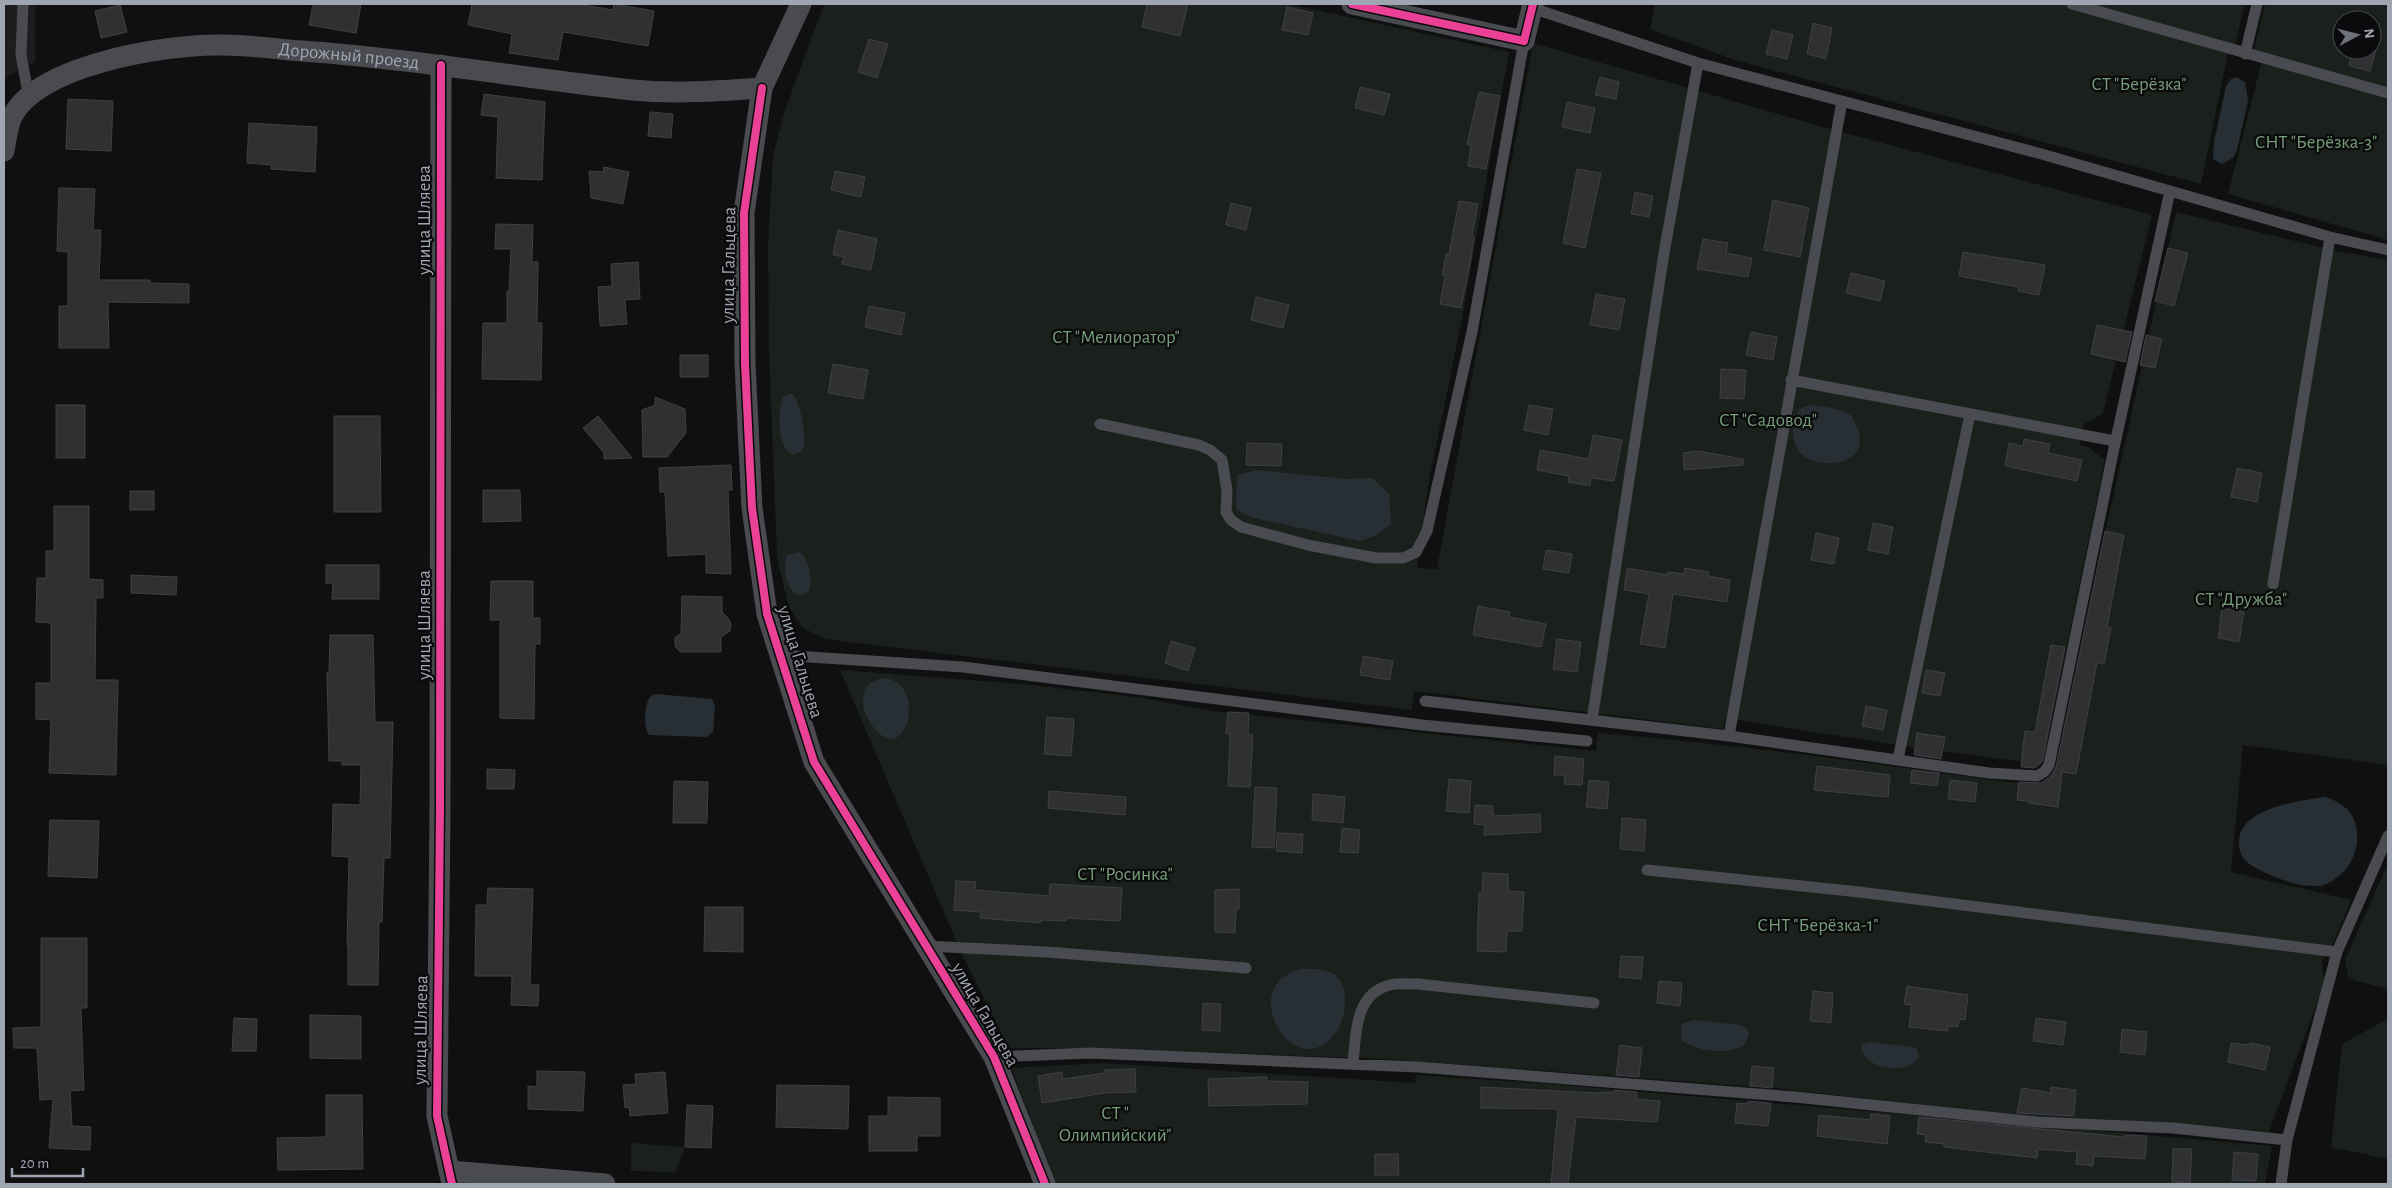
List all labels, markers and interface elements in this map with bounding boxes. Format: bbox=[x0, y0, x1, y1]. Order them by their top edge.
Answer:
north arrow bbox=[2332, 10, 2382, 60]
text: N bbox=[2361, 28, 2376, 39]
street label: Дорожный проезд bbox=[277, 39, 420, 72]
park label: СТ "Берёзка" bbox=[2091, 75, 2187, 94]
park label: СНТ "Берёзка-3" bbox=[2255, 133, 2377, 152]
street label: улица Шляева bbox=[415, 165, 434, 276]
street label: улица Гальцева bbox=[718, 206, 740, 324]
park label: СТ "Мелиоратор" bbox=[1052, 328, 1180, 347]
park label: СТ "Садовод" bbox=[1719, 411, 1817, 430]
street label: улица Шляева bbox=[415, 570, 434, 681]
park label: СТ "Дружба" bbox=[2195, 590, 2287, 609]
street label: улица Гальцева bbox=[774, 602, 826, 721]
park label: СТ "Росинка" bbox=[1077, 865, 1173, 884]
park label: СНТ "Берёзка-1" bbox=[1757, 916, 1879, 935]
street label: улица Гальцева bbox=[947, 959, 1023, 1071]
street label: улица Шляева bbox=[411, 975, 431, 1086]
park label: СТ " Олимпийский" bbox=[1058, 1104, 1172, 1145]
scale bar bbox=[12, 1146, 84, 1178]
text: 20 m bbox=[20, 1156, 49, 1171]

